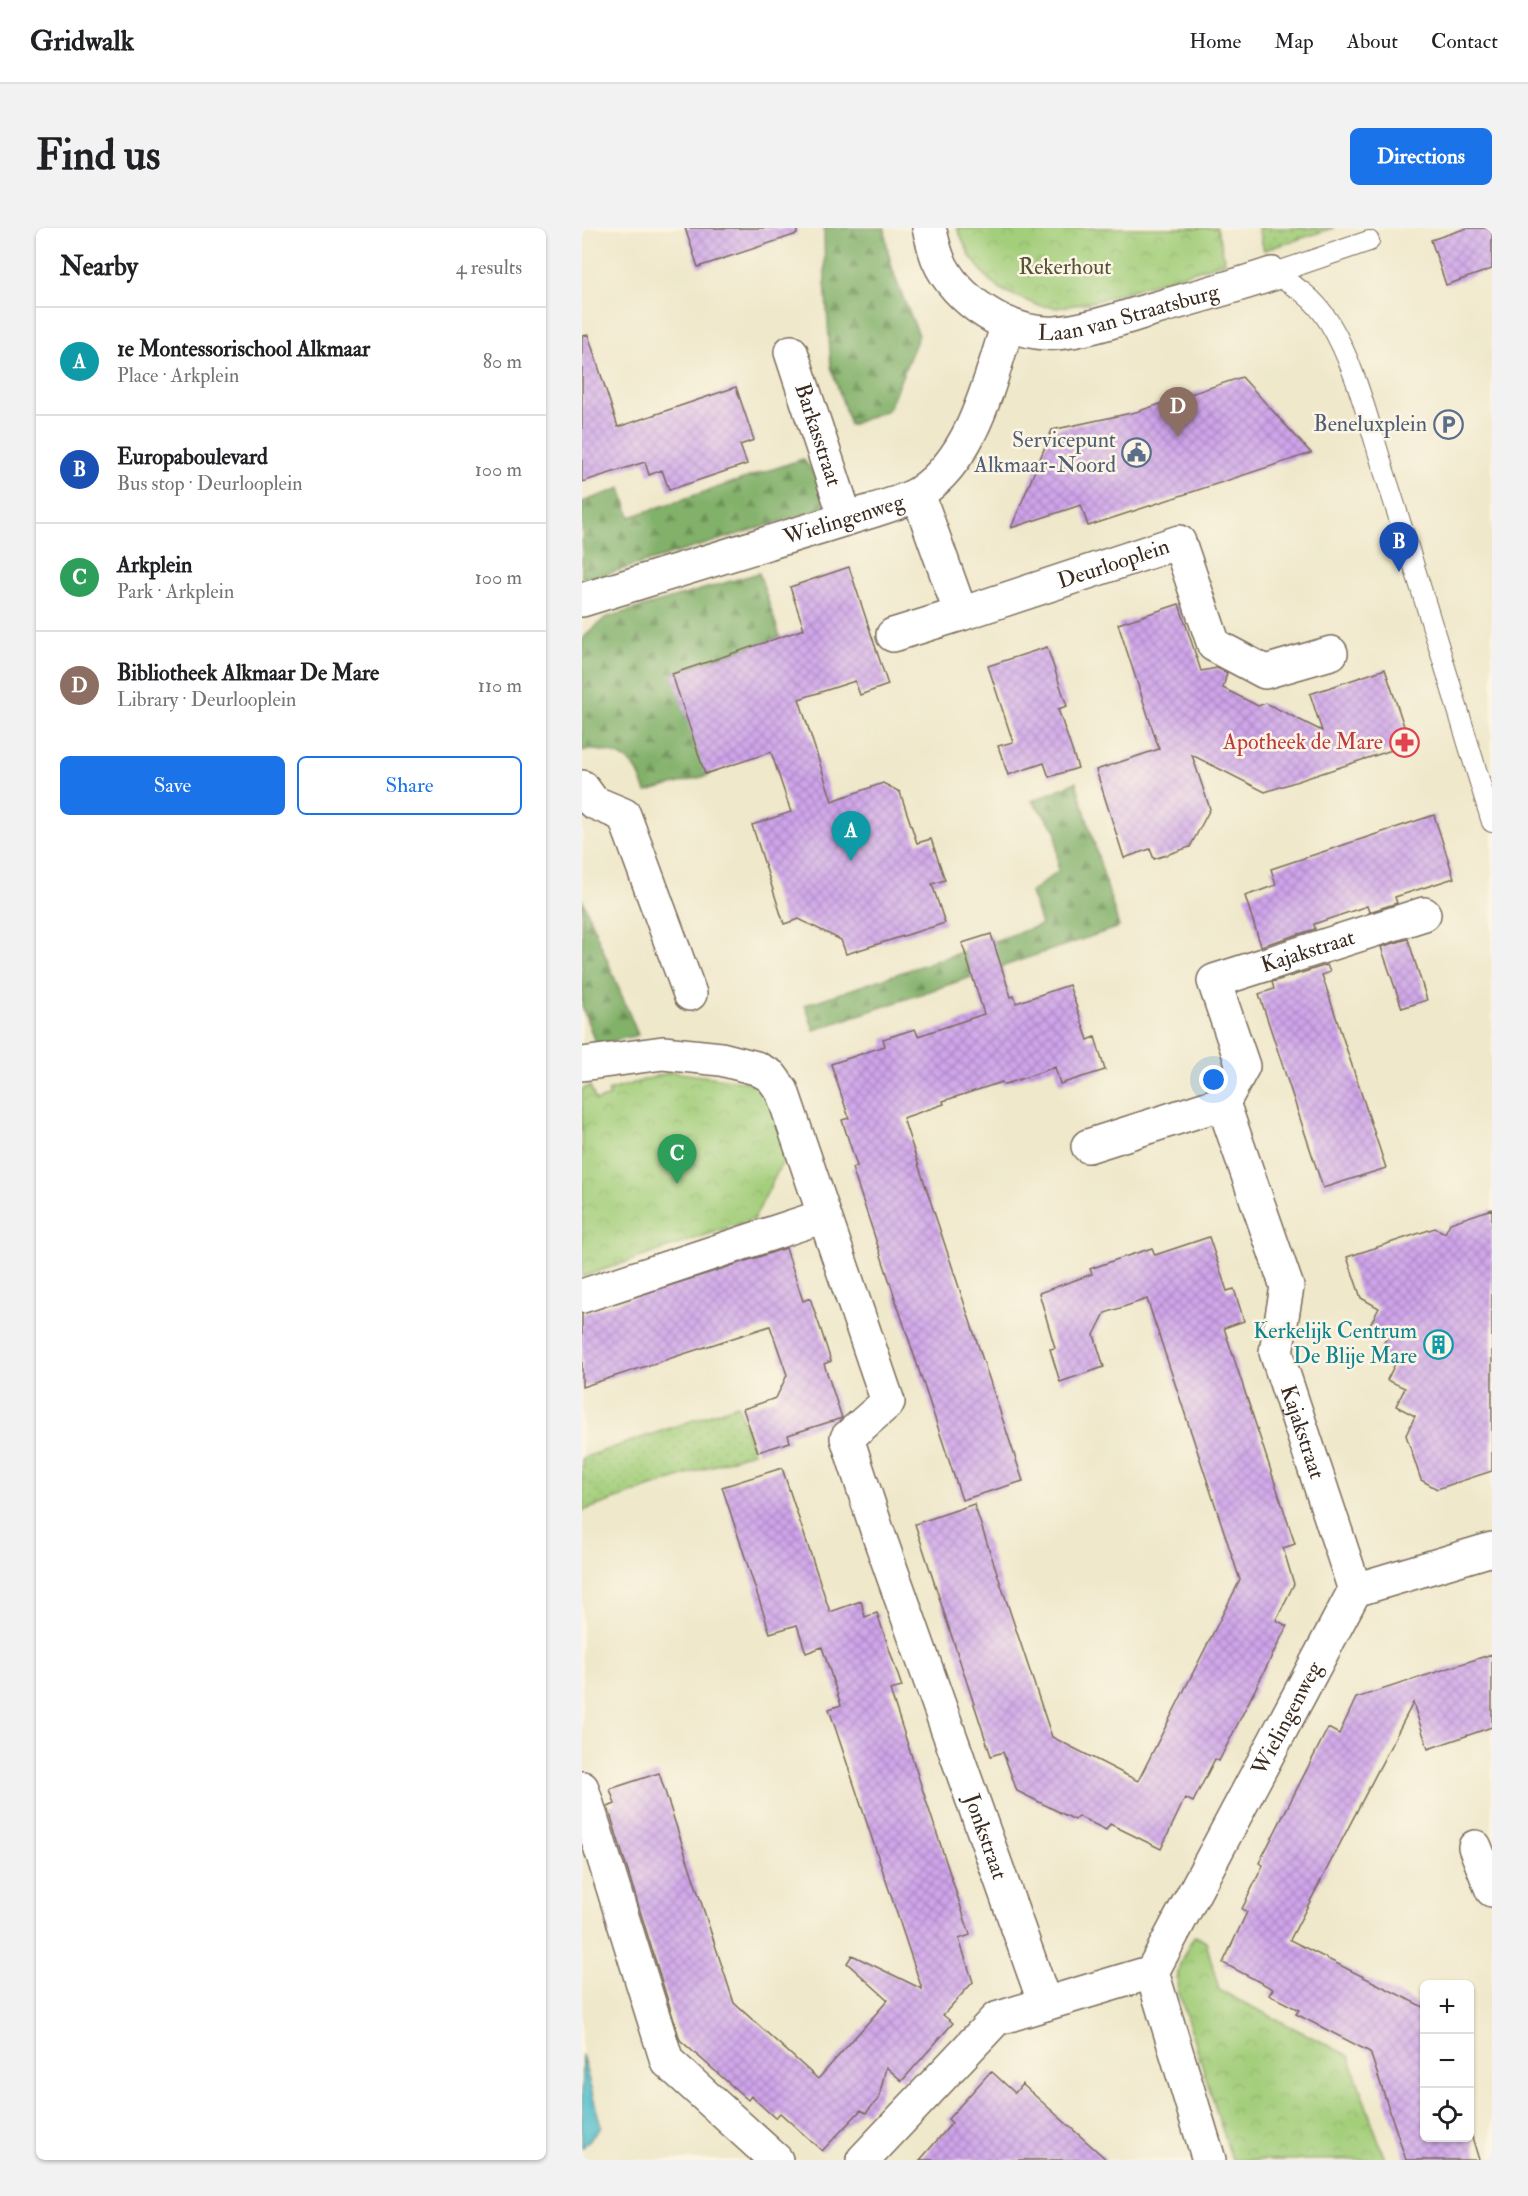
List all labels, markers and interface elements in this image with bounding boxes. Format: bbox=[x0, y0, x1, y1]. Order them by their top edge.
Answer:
text: Gridwalk bbox=[30, 24, 134, 59]
text: Home bbox=[1189, 28, 1241, 55]
text: Map bbox=[1274, 28, 1314, 55]
text: About bbox=[1347, 28, 1398, 55]
text: Contact bbox=[1431, 28, 1498, 55]
button: Directions bbox=[1350, 128, 1492, 185]
text: Find us bbox=[36, 130, 160, 182]
text: Nearby bbox=[60, 251, 138, 283]
park label: Rekerhout bbox=[1019, 253, 1111, 281]
text: 4 results bbox=[456, 255, 522, 280]
street label: Laan van Straatsburg bbox=[1037, 277, 1223, 347]
text: 1e Montessorischool Alkmaar bbox=[117, 335, 370, 363]
text: A bbox=[73, 349, 86, 374]
text: 80 m bbox=[483, 349, 522, 374]
text: Place · Arkplein bbox=[117, 363, 239, 388]
street label: Barkasstraat bbox=[788, 380, 848, 490]
pin: D bbox=[1158, 388, 1198, 437]
parking icon: Beneluxplein bbox=[1432, 408, 1464, 440]
place label: Beneluxplein bbox=[1313, 410, 1427, 439]
place label: Servicepunt Alkmaar-Noord bbox=[973, 426, 1116, 479]
public building icon: Servicepunt Alkmaar-Noord bbox=[1121, 437, 1153, 469]
text: Europaboulevard bbox=[117, 443, 268, 471]
text: B bbox=[73, 457, 86, 482]
text: 100 m bbox=[475, 457, 522, 482]
text: Bus stop · Deurlooplein bbox=[117, 471, 303, 496]
street label: Wielingenweg bbox=[779, 487, 909, 552]
pin: B bbox=[1380, 522, 1418, 572]
street label: Deurlooplein bbox=[1054, 532, 1173, 595]
text: Arkplein bbox=[117, 551, 192, 579]
text: C bbox=[72, 565, 87, 590]
text: 100 m bbox=[475, 565, 522, 590]
text: Park · Arkplein bbox=[117, 579, 234, 604]
text: Bibliotheek Alkmaar De Mare bbox=[117, 659, 379, 687]
text: D bbox=[71, 673, 88, 698]
text: 110 m bbox=[478, 673, 522, 698]
text: Library · Deurlooplein bbox=[117, 687, 296, 712]
pharmacy icon: Apotheek de Mare bbox=[1388, 726, 1420, 758]
place label: Apotheek de Mare bbox=[1222, 728, 1383, 757]
button: Save bbox=[60, 756, 285, 815]
button: Share bbox=[297, 756, 522, 815]
pin: A bbox=[832, 812, 870, 861]
street label: Kajakstraat bbox=[1257, 923, 1358, 979]
your location bbox=[1199, 1065, 1228, 1094]
pin: C bbox=[658, 1134, 697, 1184]
place label: Kerkelijk Centrum De Blije Mare bbox=[1253, 1317, 1417, 1370]
building icon: Kerkelijk Centrum De Blije Mare bbox=[1422, 1328, 1454, 1360]
street label: Kajakstraat bbox=[1274, 1382, 1331, 1482]
street label: Wielingenweg bbox=[1245, 1656, 1329, 1781]
street label: Jonkstraat bbox=[957, 1789, 1014, 1883]
map controls bbox=[1420, 1980, 1474, 2142]
button: + bbox=[1420, 1980, 1474, 2034]
button: − bbox=[1420, 2034, 1474, 2088]
button: locate bbox=[1420, 2088, 1474, 2142]

